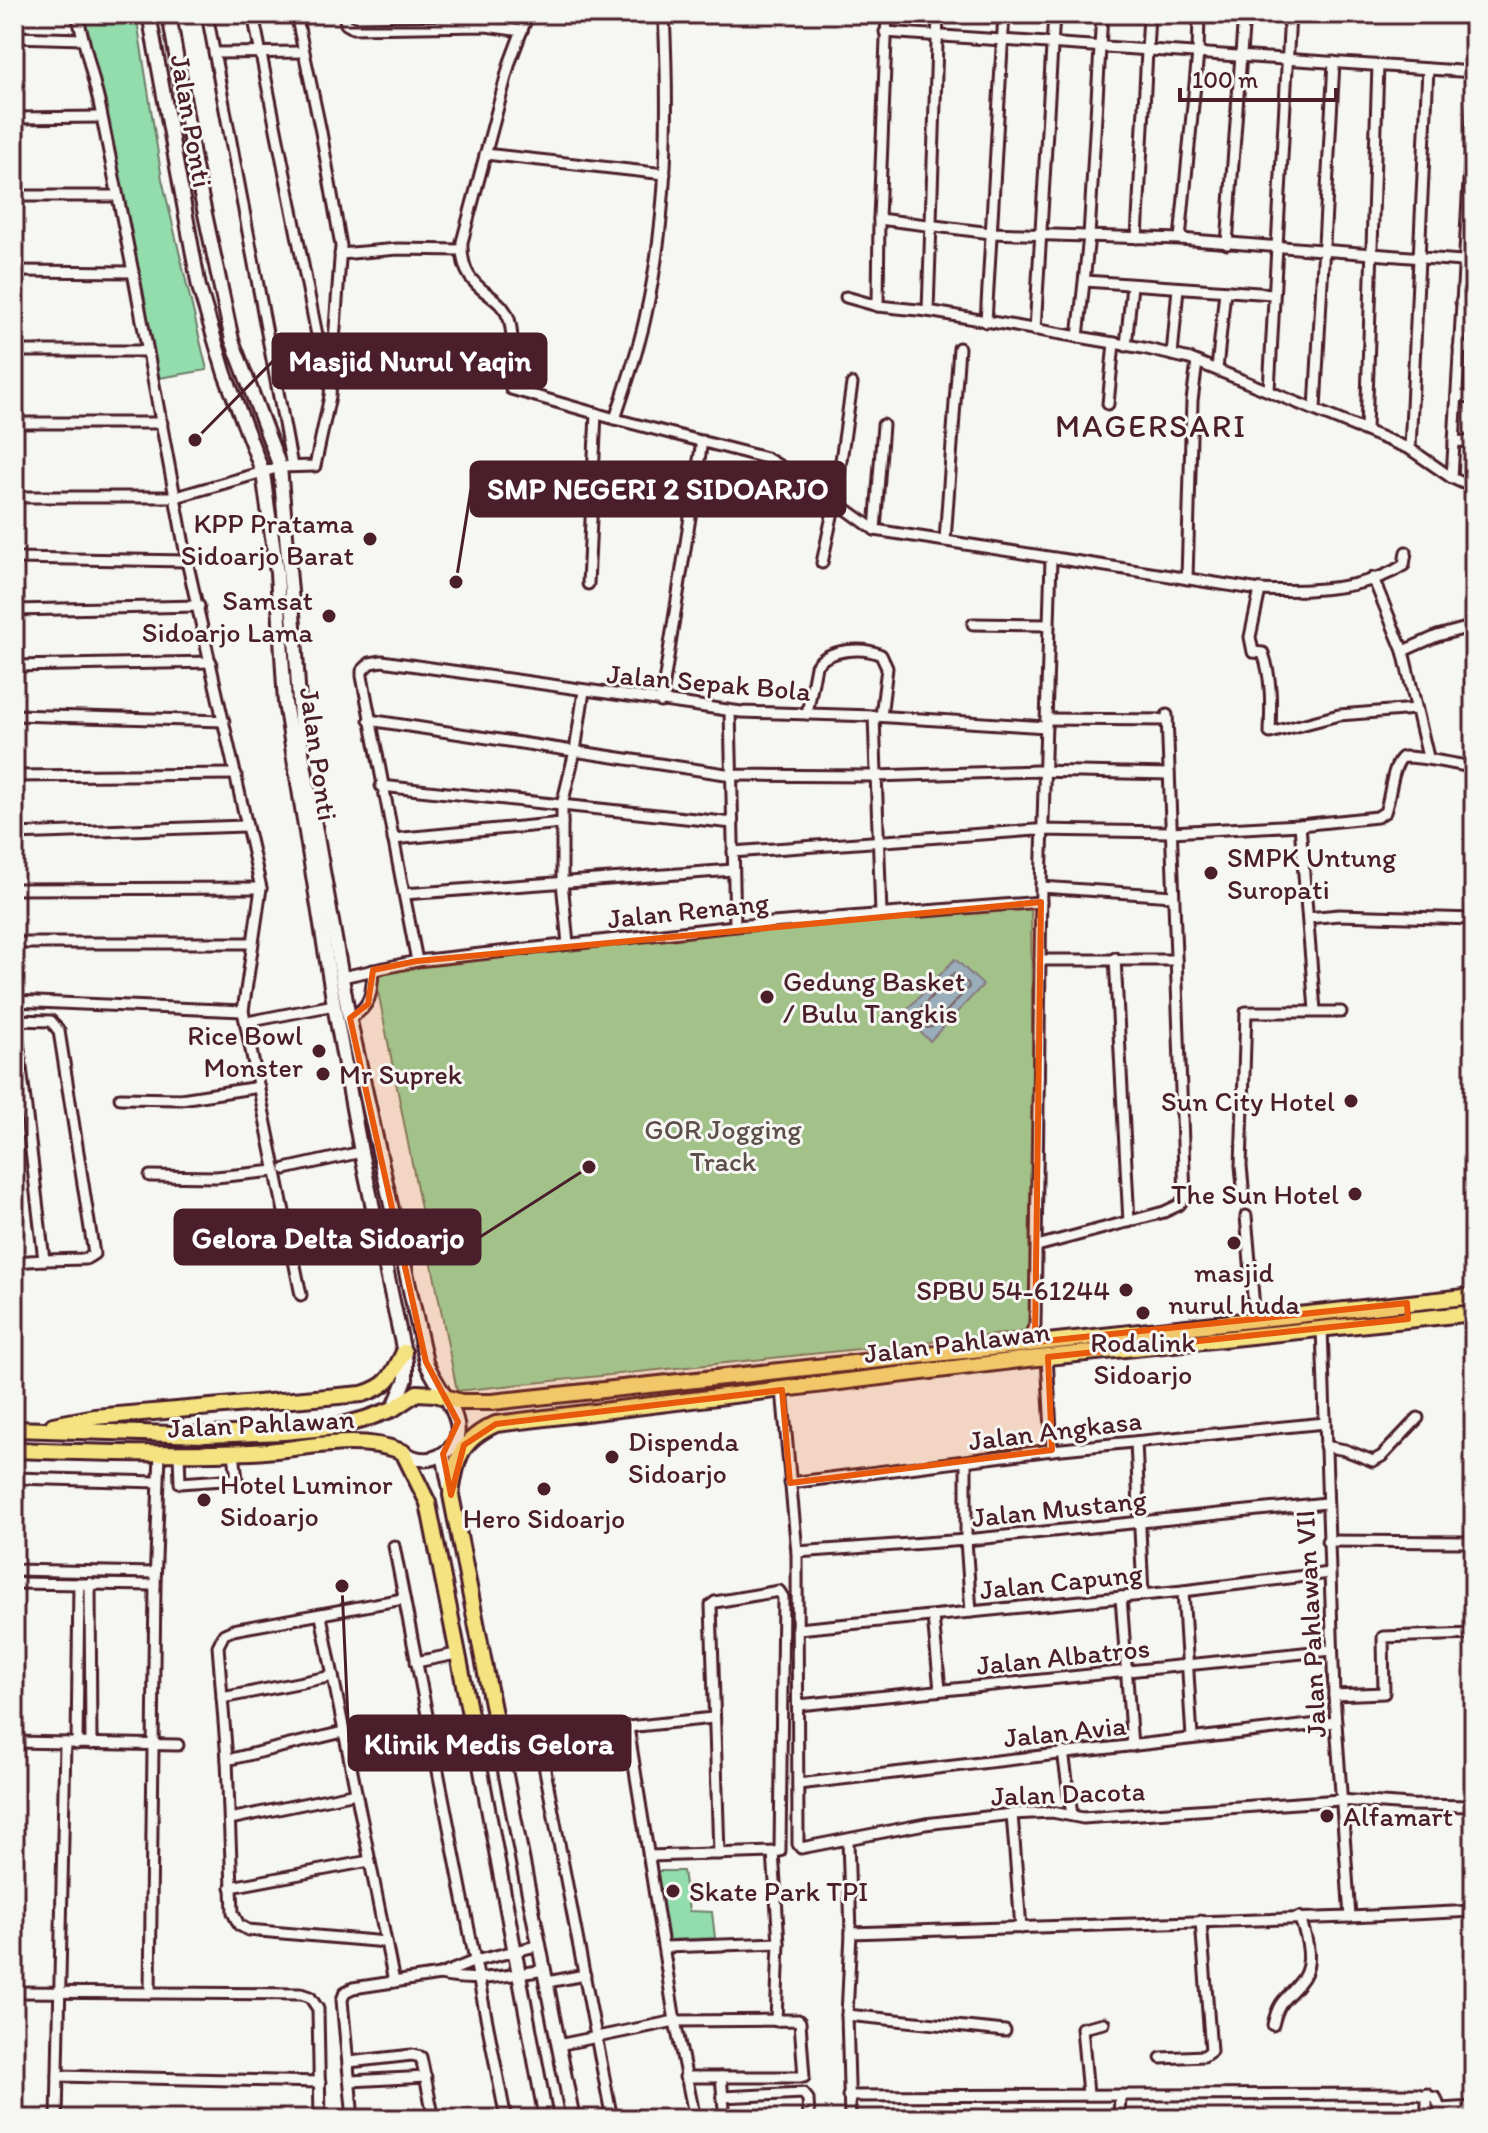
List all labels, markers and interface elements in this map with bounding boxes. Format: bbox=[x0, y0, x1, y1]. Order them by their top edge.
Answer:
street label: Jalan Ponti bbox=[164, 52, 220, 190]
scale bar bbox=[1180, 52, 1336, 102]
text: 100 m bbox=[1192, 65, 1258, 94]
callout: Masjid Nurul Yaqin bbox=[273, 334, 546, 388]
text: Masjid Nurul Yaqin bbox=[288, 342, 532, 379]
district label: MAGERSARI bbox=[1055, 407, 1247, 445]
callout: SMP NEGERI 2 SIDOARJO bbox=[471, 462, 845, 516]
text: SMP NEGERI 2 SIDOARJO bbox=[487, 470, 829, 507]
place label: KPP Pratama Sidoarjo Barat bbox=[181, 506, 354, 572]
marker: KPP Pratama Sidoarjo Barat bbox=[361, 530, 379, 548]
place label: Samsat Sidoarjo Lama bbox=[142, 583, 313, 649]
marker: Samsat Sidoarjo Lama bbox=[320, 607, 338, 625]
street label: Jalan Sepak Bola bbox=[605, 656, 813, 708]
street label: Jalan Ponti bbox=[293, 685, 345, 823]
place label: SMPK Untung Suropati bbox=[1227, 840, 1397, 906]
marker: SMPK Untung Suropati bbox=[1202, 864, 1220, 882]
street label: Jalan Renang bbox=[606, 885, 771, 935]
place label: Gedung Basket / Bulu Tangkis bbox=[783, 964, 965, 1030]
marker: Gedung Basket / Bulu Tangkis bbox=[758, 988, 776, 1006]
place label: Rice Bowl Monster bbox=[187, 1018, 303, 1084]
marker: Rice Bowl Monster bbox=[310, 1042, 328, 1060]
place label: Mr Suprek bbox=[339, 1057, 463, 1091]
marker: Mr Suprek bbox=[314, 1065, 332, 1083]
place label: Sun City Hotel bbox=[1161, 1084, 1335, 1118]
marker: Sun City Hotel bbox=[1342, 1092, 1360, 1110]
park label: GOR Jogging Track bbox=[644, 1112, 802, 1178]
place label: The Sun Hotel bbox=[1171, 1177, 1339, 1211]
marker: The Sun Hotel bbox=[1346, 1185, 1364, 1203]
callout: Gelora Delta Sidoarjo bbox=[175, 1210, 480, 1264]
text: Gelora Delta Sidoarjo bbox=[191, 1219, 465, 1256]
marker: masjid nurul huda bbox=[1225, 1234, 1243, 1252]
place label: masjid nurul huda bbox=[1168, 1255, 1300, 1321]
place label: SPBU 54-61244 bbox=[916, 1273, 1110, 1307]
marker: SPBU 54-61244 bbox=[1117, 1281, 1135, 1299]
marker: Rodalink Sidoarjo bbox=[1134, 1304, 1152, 1322]
street label: Jalan Pahlawan bbox=[862, 1314, 1052, 1370]
place label: Rodalink Sidoarjo bbox=[1090, 1325, 1196, 1391]
street label: Jalan Pahlawan bbox=[167, 1401, 355, 1445]
street label: Jalan Angkasa bbox=[967, 1402, 1144, 1457]
place label: Dispenda Sidoarjo bbox=[628, 1424, 740, 1490]
marker: Dispenda Sidoarjo bbox=[603, 1448, 621, 1466]
place label: Hotel Luminor Sidoarjo bbox=[220, 1467, 393, 1533]
marker: Hero Sidoarjo bbox=[535, 1480, 553, 1498]
street label: Jalan Mustang bbox=[970, 1482, 1149, 1534]
marker: Hotel Luminor Sidoarjo bbox=[195, 1491, 213, 1509]
place label: Hero Sidoarjo bbox=[463, 1501, 625, 1535]
street label: Jalan Pahlawan VII bbox=[1287, 1509, 1333, 1739]
street label: Jalan Capung bbox=[978, 1555, 1145, 1606]
street label: Jalan Albatros bbox=[975, 1630, 1151, 1682]
street label: Jalan Avia bbox=[1002, 1708, 1128, 1754]
callout: Klinik Medis Gelora bbox=[349, 1716, 630, 1770]
text: Klinik Medis Gelora bbox=[364, 1725, 614, 1762]
street label: Jalan Dacota bbox=[990, 1773, 1146, 1813]
place label: Alfamart bbox=[1343, 1799, 1453, 1833]
marker: Alfamart bbox=[1318, 1807, 1336, 1825]
place label: Skate Park TPI bbox=[689, 1874, 868, 1908]
marker: Skate Park TPI bbox=[664, 1882, 682, 1900]

